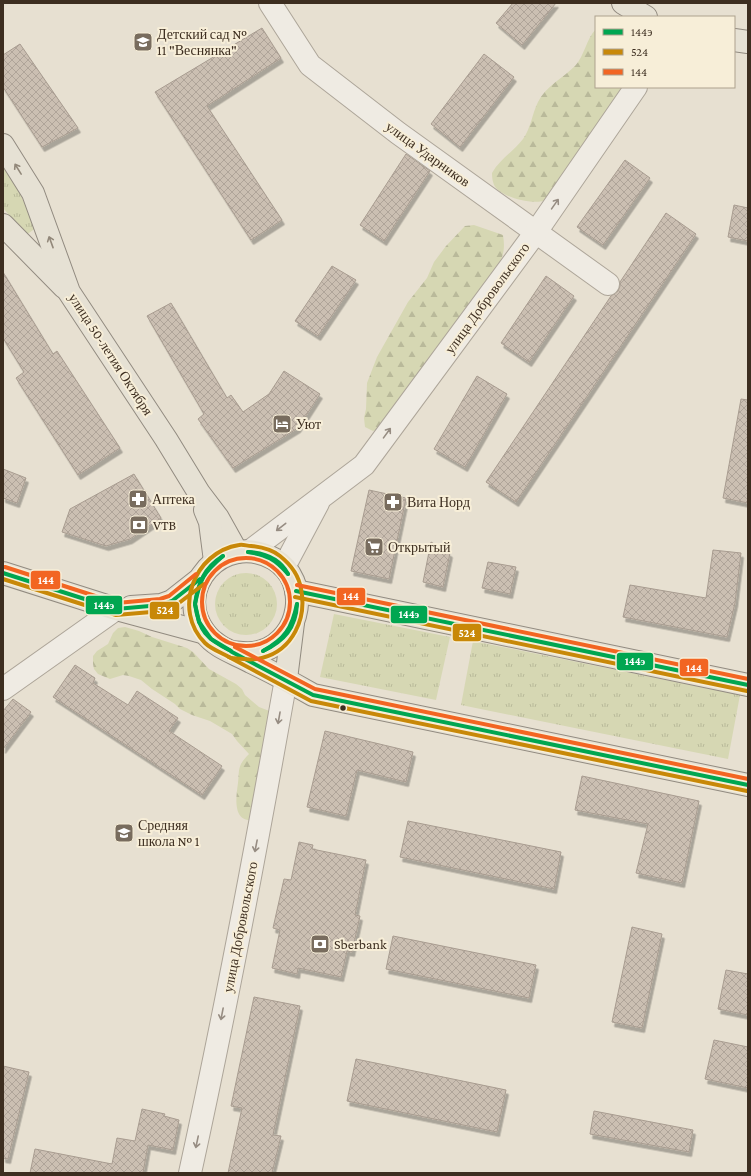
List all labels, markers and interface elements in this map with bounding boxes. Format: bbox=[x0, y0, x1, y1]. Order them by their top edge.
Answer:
legend bbox=[595, 16, 735, 88]
text: 144э bbox=[631, 25, 652, 39]
place label: Детский сад № 11 "Веснянка" bbox=[157, 26, 247, 58]
school or university icon: Детский сад № 11 "Веснянка" bbox=[132, 31, 154, 53]
text: 524 bbox=[631, 45, 648, 59]
text: 144 bbox=[631, 65, 647, 79]
street label: улица Ударников bbox=[383, 118, 474, 190]
one-way arrow bbox=[14, 164, 22, 175]
one-way arrow bbox=[551, 199, 559, 210]
one-way arrow bbox=[47, 236, 54, 249]
street label: улица Добровольского bbox=[441, 239, 533, 357]
street label: улица 50-летия Октября bbox=[66, 290, 157, 419]
hotel icon: Уют bbox=[271, 413, 293, 435]
place label: Уют bbox=[296, 416, 321, 432]
one-way arrow bbox=[383, 428, 391, 439]
pharmacy icon: Аптека bbox=[127, 488, 149, 510]
place label: Аптека bbox=[152, 491, 196, 507]
pharmacy icon: Вита Норд bbox=[382, 491, 404, 513]
place label: Вита Норд bbox=[407, 494, 470, 510]
bank icon: VTB bbox=[128, 514, 150, 536]
place label: VTB bbox=[153, 517, 177, 533]
one-way arrow bbox=[276, 523, 287, 532]
supermarket icon: Открытый bbox=[363, 536, 385, 558]
place label: Открытый bbox=[388, 539, 451, 555]
line badge: 144 bbox=[30, 570, 61, 590]
text: 144 bbox=[38, 574, 54, 586]
line badge: 144 bbox=[336, 587, 366, 606]
text: 144 bbox=[343, 590, 359, 602]
line badge: 144э bbox=[85, 595, 123, 615]
text: 144э bbox=[94, 599, 115, 611]
line badge: 524 bbox=[149, 601, 180, 620]
text: 524 bbox=[157, 604, 173, 616]
line badge: 144э bbox=[390, 605, 428, 624]
text: 144э bbox=[399, 608, 420, 620]
line badge: 524 bbox=[452, 623, 482, 642]
text: 524 bbox=[459, 627, 475, 639]
line badge: 144э bbox=[616, 652, 654, 671]
text: 144э bbox=[625, 655, 646, 667]
line badge: 144 bbox=[679, 658, 709, 677]
text: 144 bbox=[686, 662, 702, 674]
unlabelled marker bbox=[338, 703, 348, 713]
one-way arrow bbox=[275, 711, 283, 724]
place label: Средняя школа № 1 bbox=[138, 817, 200, 849]
school or university icon: Средняя школа № 1 bbox=[113, 822, 135, 844]
one-way arrow bbox=[251, 839, 259, 852]
street label: улица Добровольского bbox=[219, 860, 261, 994]
bank icon: Sberbank bbox=[309, 933, 331, 955]
place label: Sberbank bbox=[334, 936, 387, 952]
one-way arrow bbox=[218, 1008, 226, 1021]
one-way arrow bbox=[193, 1135, 200, 1148]

